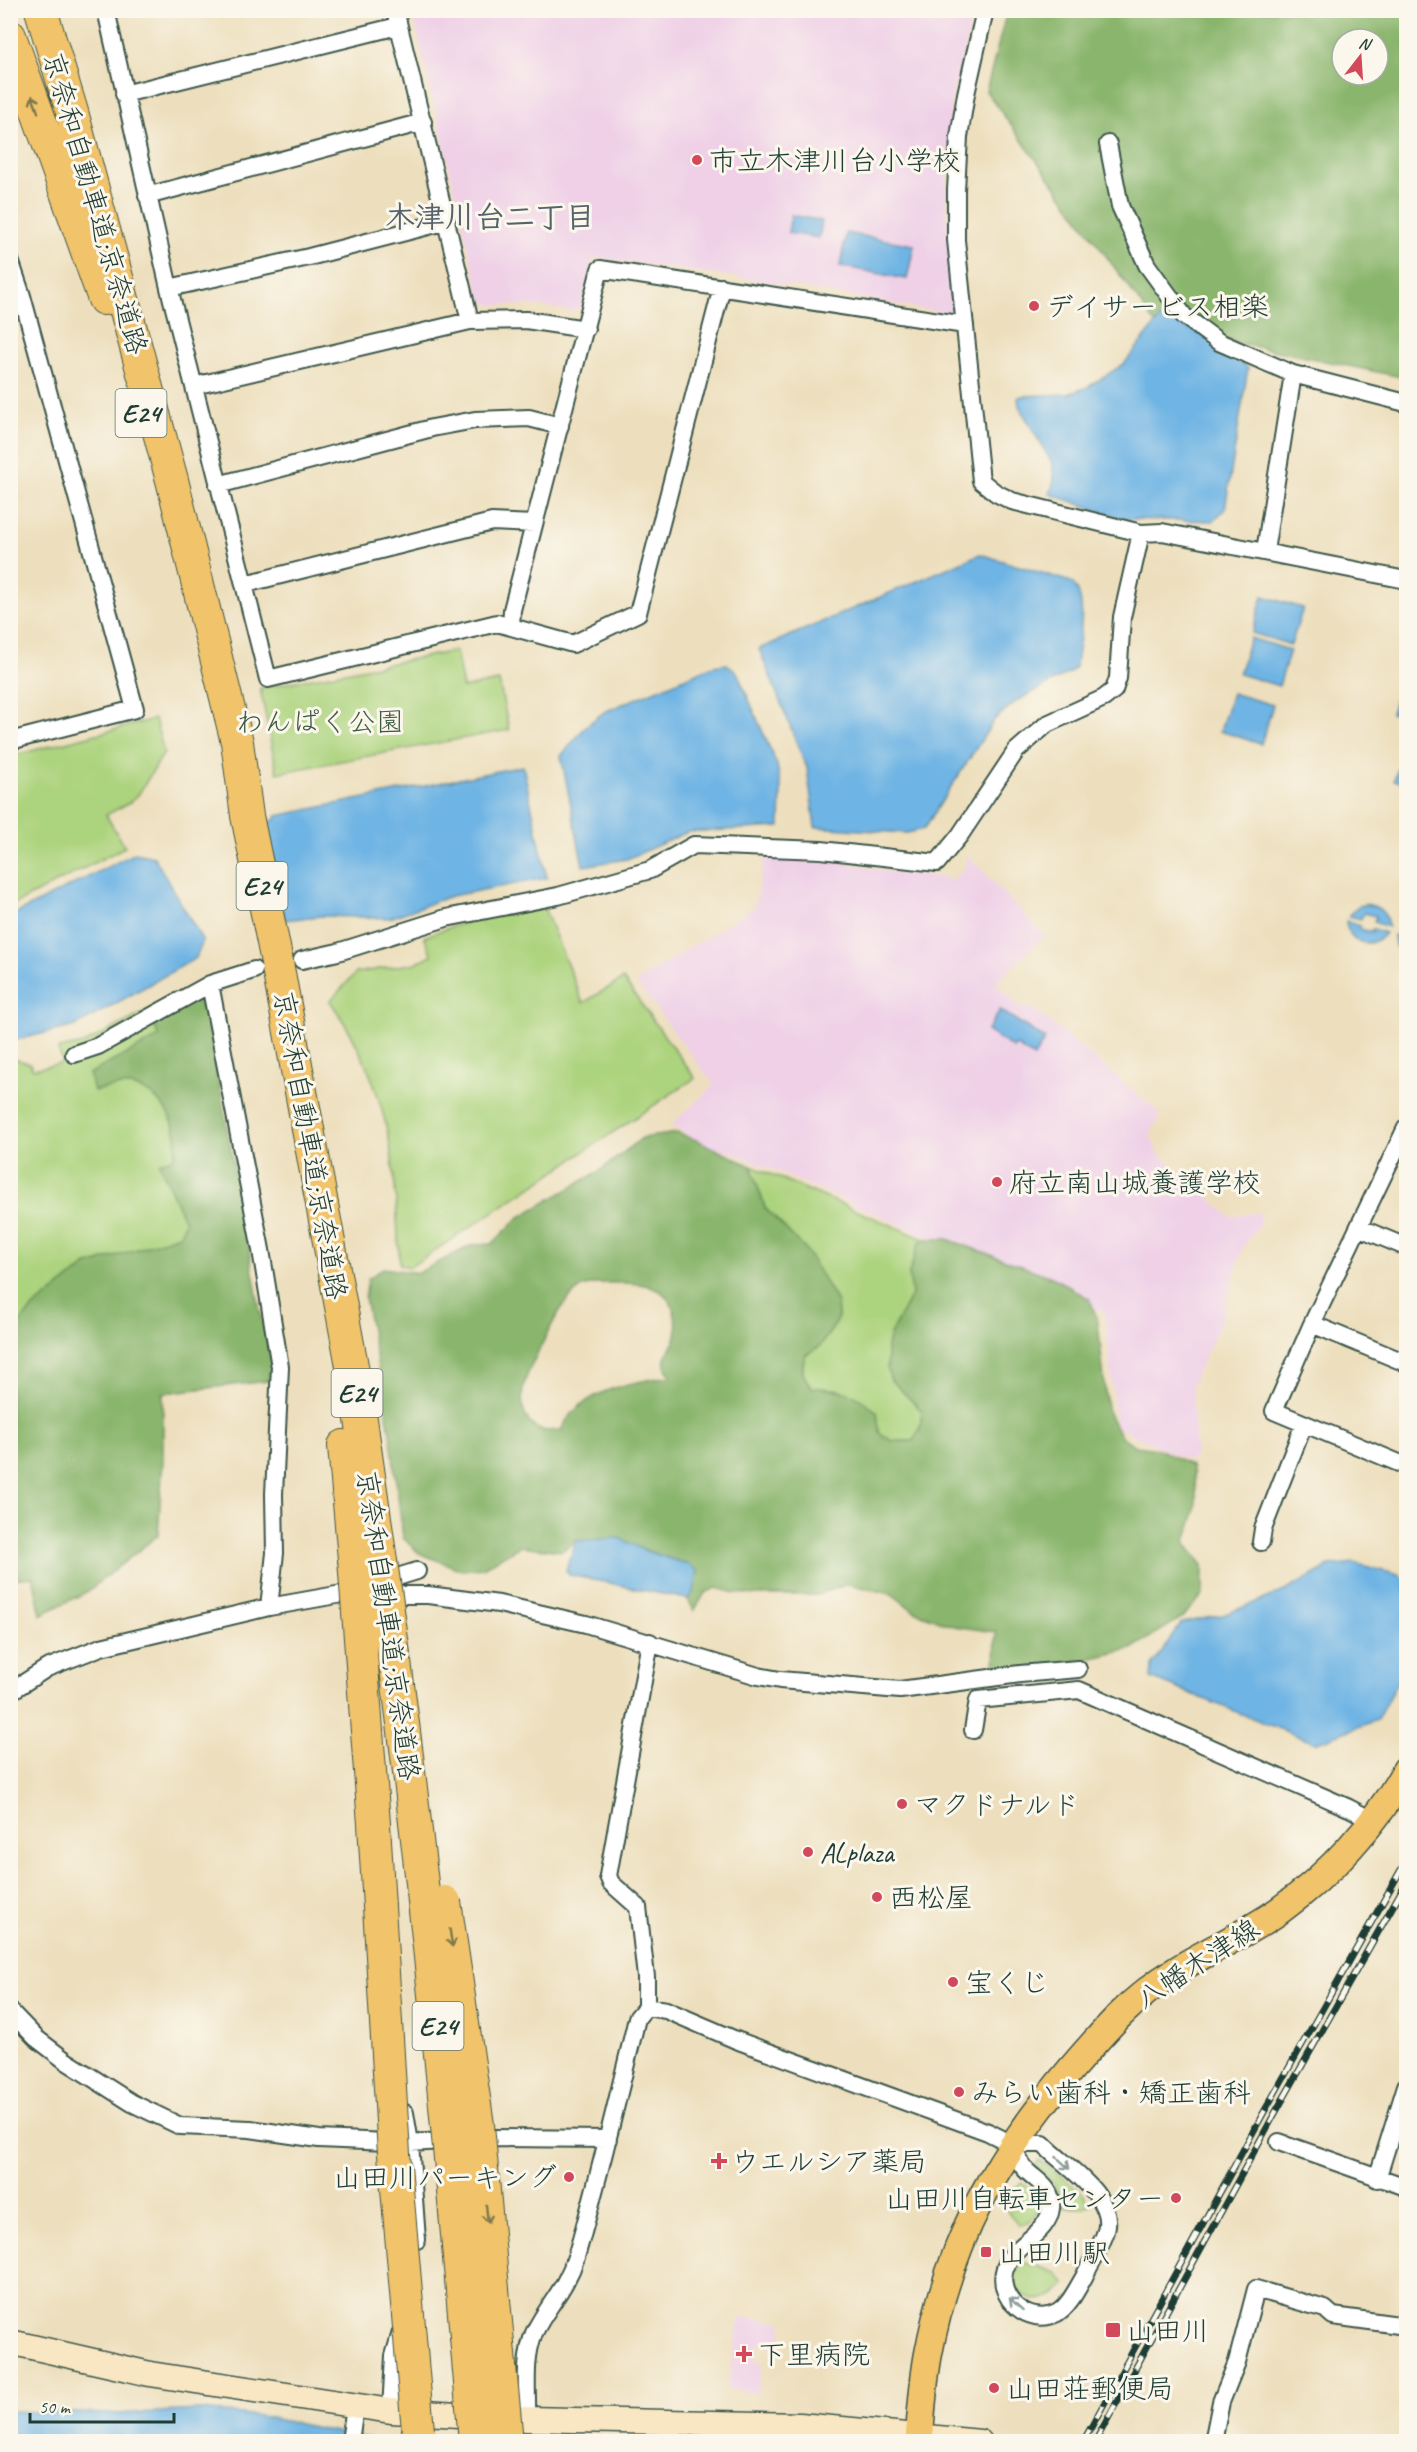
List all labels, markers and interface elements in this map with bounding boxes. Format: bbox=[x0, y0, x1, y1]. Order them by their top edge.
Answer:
north arrow bbox=[1330, 27, 1390, 87]
text: N bbox=[1356, 33, 1375, 56]
street label: 京奈和自動車道;京奈道路 bbox=[35, 48, 156, 359]
one-way arrow bbox=[28, 95, 39, 114]
place label: 市立木津川台小学校 bbox=[709, 143, 961, 178]
marker: 市立木津川台小学校 bbox=[690, 153, 704, 167]
district label: 木津川台二丁目 bbox=[385, 198, 595, 236]
place label: デイサービス相楽 bbox=[1046, 289, 1269, 324]
marker: デイサービス相楽 bbox=[1027, 299, 1041, 313]
road number: E24 bbox=[116, 389, 166, 437]
park label: わんぱく公園 bbox=[236, 704, 404, 739]
road number: E24 bbox=[236, 862, 288, 910]
street label: 京奈和自動車道;京奈道路 bbox=[266, 988, 355, 1303]
place label: 府立南山城養護学校 bbox=[1009, 1165, 1261, 1200]
marker: 府立南山城養護学校 bbox=[990, 1175, 1004, 1189]
road number: E24 bbox=[332, 1369, 382, 1417]
street label: 京奈和自動車道;京奈道路 bbox=[349, 1467, 428, 1783]
place label: マクドナルド bbox=[914, 1787, 1080, 1822]
marker: マクドナルド bbox=[895, 1797, 909, 1811]
place label: ALplaza bbox=[820, 1835, 895, 1870]
marker: ALplaza bbox=[801, 1845, 815, 1859]
place label: 西松屋 bbox=[889, 1880, 973, 1915]
marker: 西松屋 bbox=[870, 1890, 884, 1904]
street label: 八幡木津線 bbox=[1129, 1911, 1266, 2016]
one-way arrow bbox=[445, 1927, 456, 1947]
place label: 宝くじ bbox=[965, 1965, 1049, 2000]
marker: 宝くじ bbox=[946, 1975, 960, 1989]
road number: E24 bbox=[412, 2002, 464, 2050]
place label: みらい歯科・矯正歯科 bbox=[971, 2075, 1251, 2110]
marker: みらい歯科・矯正歯科 bbox=[952, 2085, 966, 2099]
place label: ウエルシア薬局 bbox=[731, 2144, 927, 2179]
marker: ウエルシア薬局 bbox=[712, 2154, 726, 2168]
one-way arrow bbox=[1055, 2156, 1070, 2170]
place label: 山田川パーキング bbox=[333, 2160, 557, 2195]
marker: 山田川パーキング bbox=[562, 2170, 576, 2184]
place label: 山田川自転車センター bbox=[885, 2181, 1164, 2216]
marker: 山田川自転車センター bbox=[1169, 2191, 1183, 2205]
one-way arrow bbox=[481, 2204, 492, 2224]
place label: 山田川駅 bbox=[998, 2235, 1110, 2270]
marker: 山田川駅 bbox=[979, 2245, 993, 2259]
one-way arrow bbox=[1009, 2298, 1025, 2312]
place label: 山田川 bbox=[1126, 2313, 1210, 2348]
marker: 山田川 bbox=[1104, 2321, 1122, 2339]
place label: 下里病院 bbox=[758, 2337, 870, 2372]
marker: 下里病院 bbox=[735, 2345, 753, 2363]
place label: 山田荘郵便局 bbox=[1006, 2371, 1174, 2406]
marker: 山田荘郵便局 bbox=[987, 2381, 1001, 2395]
scale bar bbox=[30, 2386, 174, 2424]
text: 50 m bbox=[39, 2396, 72, 2418]

